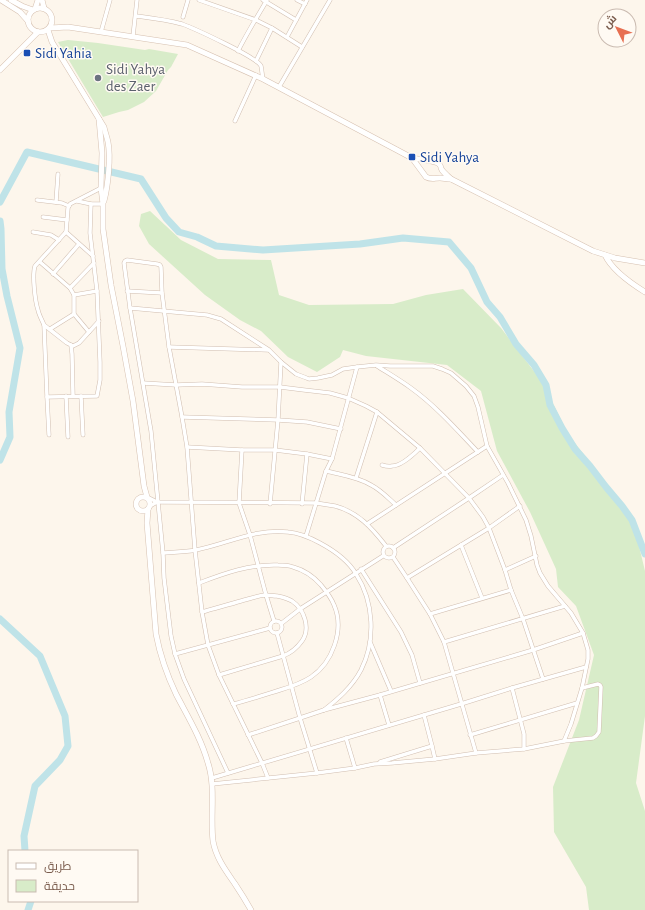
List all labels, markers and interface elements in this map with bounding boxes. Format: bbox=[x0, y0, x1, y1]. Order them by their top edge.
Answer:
north arrow bbox=[597, 8, 637, 48]
text: ش bbox=[601, 13, 619, 31]
place label: Sidi Yahia bbox=[35, 46, 92, 61]
marker: Sidi Yahia bbox=[22, 48, 32, 58]
place label: Sidi Yahya des Zaer bbox=[106, 62, 165, 94]
marker: Sidi Yahya des Zaer bbox=[93, 73, 103, 83]
place label: Sidi Yahya bbox=[420, 150, 479, 165]
marker: Sidi Yahya bbox=[407, 152, 417, 162]
legend bbox=[8, 850, 138, 902]
text: طريق bbox=[44, 860, 72, 873]
text: حديقة bbox=[44, 880, 75, 893]

